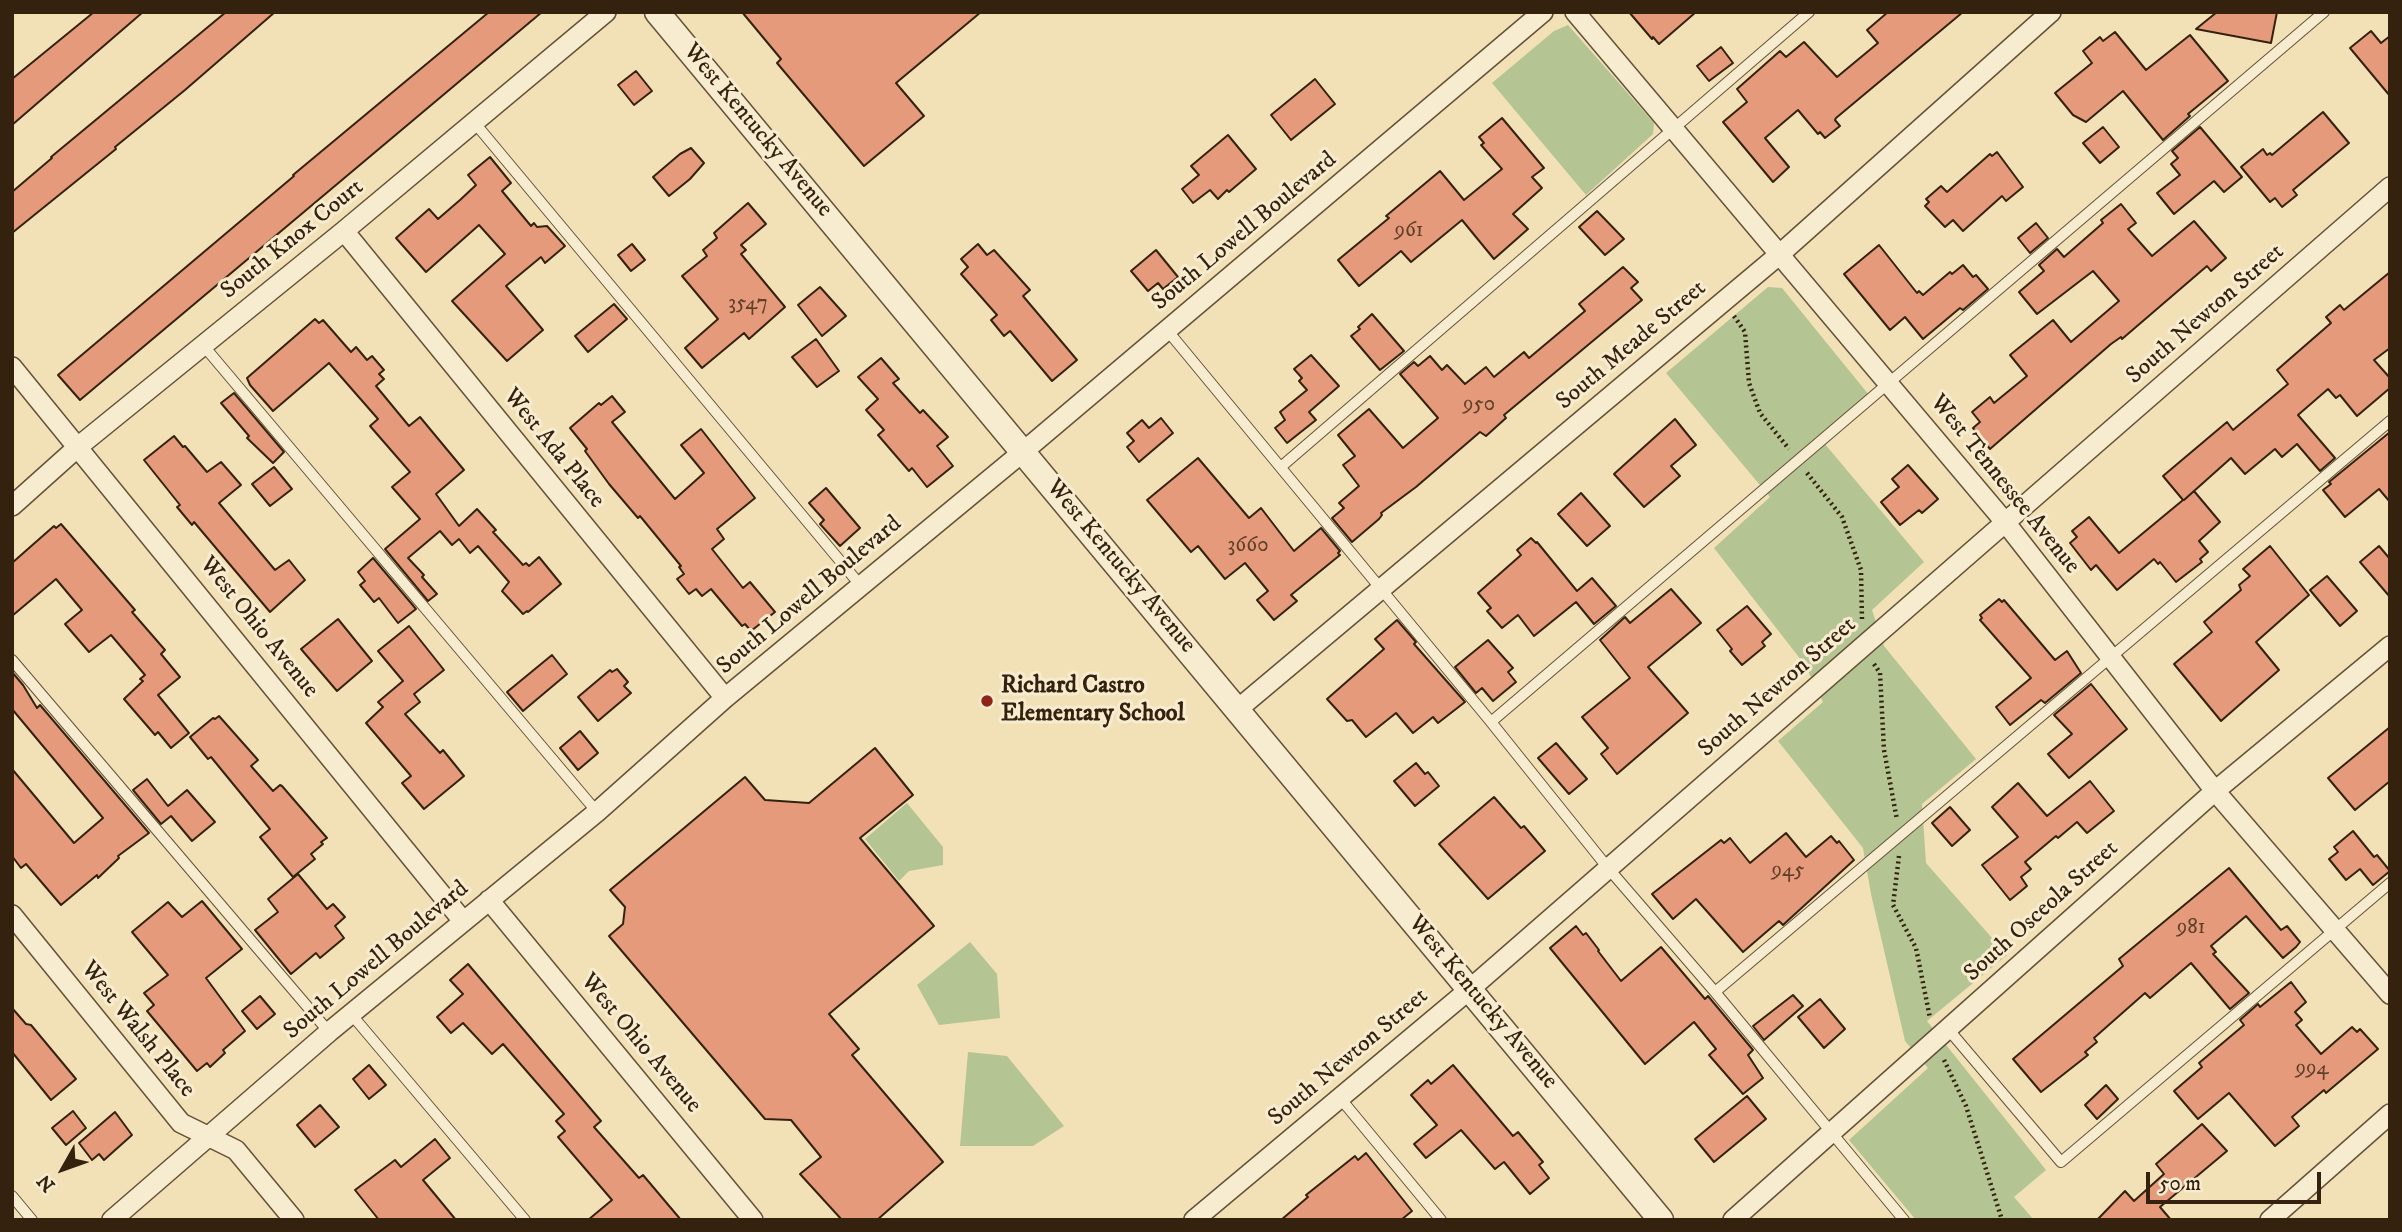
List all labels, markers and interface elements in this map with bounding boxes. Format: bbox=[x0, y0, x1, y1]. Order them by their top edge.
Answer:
street label: West Kentucky Avenue bbox=[676, 38, 838, 224]
street label: South Lowell Boulevard bbox=[1147, 146, 1343, 318]
street label: South Knox Court bbox=[216, 174, 370, 306]
house number: 961 bbox=[1394, 219, 1424, 245]
street label: South Newton Street bbox=[2121, 239, 2291, 391]
street label: South Meade Street bbox=[1551, 275, 1713, 417]
house number: 3547 bbox=[728, 292, 768, 318]
street label: West Ada Place bbox=[496, 383, 610, 515]
street label: West Tennessee Avenue bbox=[1923, 389, 2085, 581]
house number: 950 bbox=[1463, 393, 1495, 419]
street label: West Kentucky Avenue bbox=[1039, 474, 1201, 660]
street label: South Lowell Boulevard bbox=[712, 510, 908, 682]
house number: 3660 bbox=[1228, 534, 1268, 560]
street label: West Ohio Avenue bbox=[192, 552, 324, 704]
street label: South Newton Street bbox=[1693, 612, 1863, 764]
place label: Richard Castro Elementary School bbox=[1001, 673, 1185, 729]
marker: Richard Castro Elementary School bbox=[979, 693, 995, 709]
street label: South Osceola Street bbox=[1959, 835, 2125, 989]
house number: 945 bbox=[1772, 859, 1804, 885]
street label: South Lowell Boulevard bbox=[279, 875, 475, 1047]
street label: West Kentucky Avenue bbox=[1401, 910, 1563, 1096]
house number: 981 bbox=[2177, 916, 2205, 942]
street label: West Walsh Place bbox=[73, 956, 201, 1104]
street label: West Ohio Avenue bbox=[573, 968, 707, 1120]
street label: South Newton Street bbox=[1263, 983, 1435, 1133]
house number: 994 bbox=[2295, 1057, 2329, 1083]
north arrow bbox=[28, 1134, 98, 1204]
scale bar bbox=[2150, 1158, 2325, 1202]
text: N bbox=[33, 1169, 60, 1196]
text: 50 m bbox=[2159, 1171, 2201, 1197]

